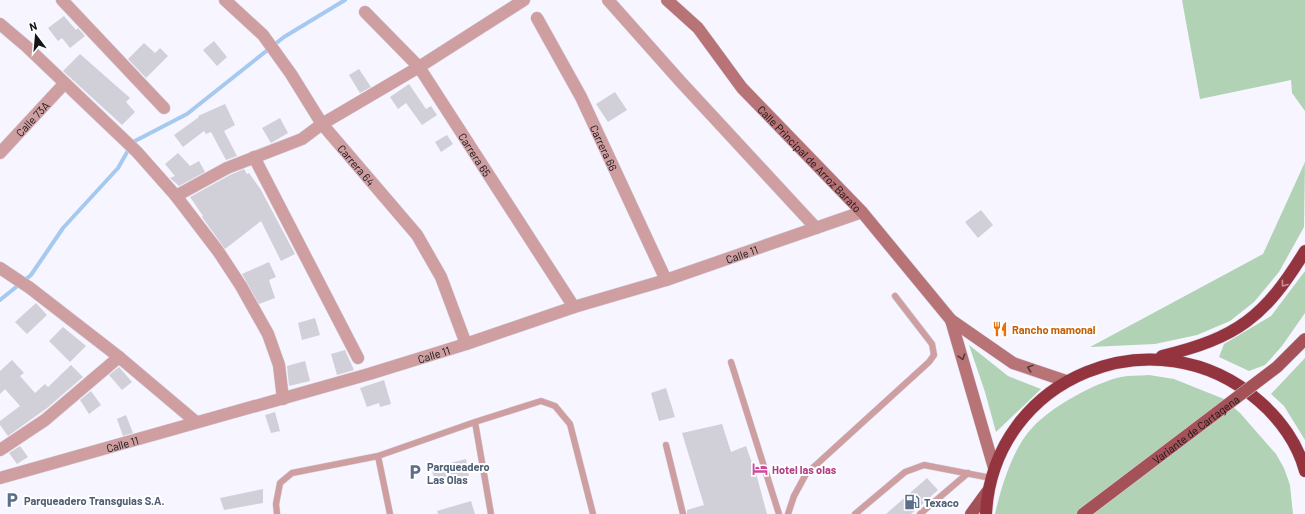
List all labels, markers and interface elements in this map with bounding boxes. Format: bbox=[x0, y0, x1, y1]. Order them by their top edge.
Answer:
north arrow bbox=[16, 16, 56, 56]
text: N bbox=[28, 19, 38, 33]
street label: Calle 73A bbox=[13, 98, 52, 139]
street label: Calle Principal de Arroz Barato bbox=[756, 102, 865, 214]
street label: Carrera 66 bbox=[588, 122, 621, 173]
street label: Carrera 65 bbox=[457, 130, 494, 179]
street label: Carrera 64 bbox=[336, 142, 378, 188]
street label: Calle 11 bbox=[724, 242, 759, 265]
one-way arrow bbox=[1281, 280, 1289, 287]
restaurant icon: Rancho mamonal bbox=[991, 320, 1009, 338]
place label: Rancho mamonal bbox=[1012, 323, 1096, 336]
street label: Calle 11 bbox=[416, 343, 451, 365]
one-way arrow bbox=[957, 353, 966, 360]
one-way arrow bbox=[1026, 365, 1033, 373]
street label: Variante de Cartagena bbox=[1149, 392, 1241, 466]
street label: Calle 11 bbox=[105, 433, 140, 454]
place label: Parqueadero Las Olas bbox=[427, 460, 490, 486]
hotel icon: Hotel las olas bbox=[751, 460, 769, 478]
parking icon: Parqueadero Las Olas bbox=[406, 463, 424, 481]
place label: Hotel las olas bbox=[772, 463, 837, 476]
parking icon: Parqueadero Transguias S.A. bbox=[3, 491, 21, 509]
fuel station icon: Texaco bbox=[903, 493, 921, 511]
place label: Parqueadero Transguias S.A. bbox=[24, 494, 164, 507]
place label: Texaco bbox=[924, 496, 959, 509]

